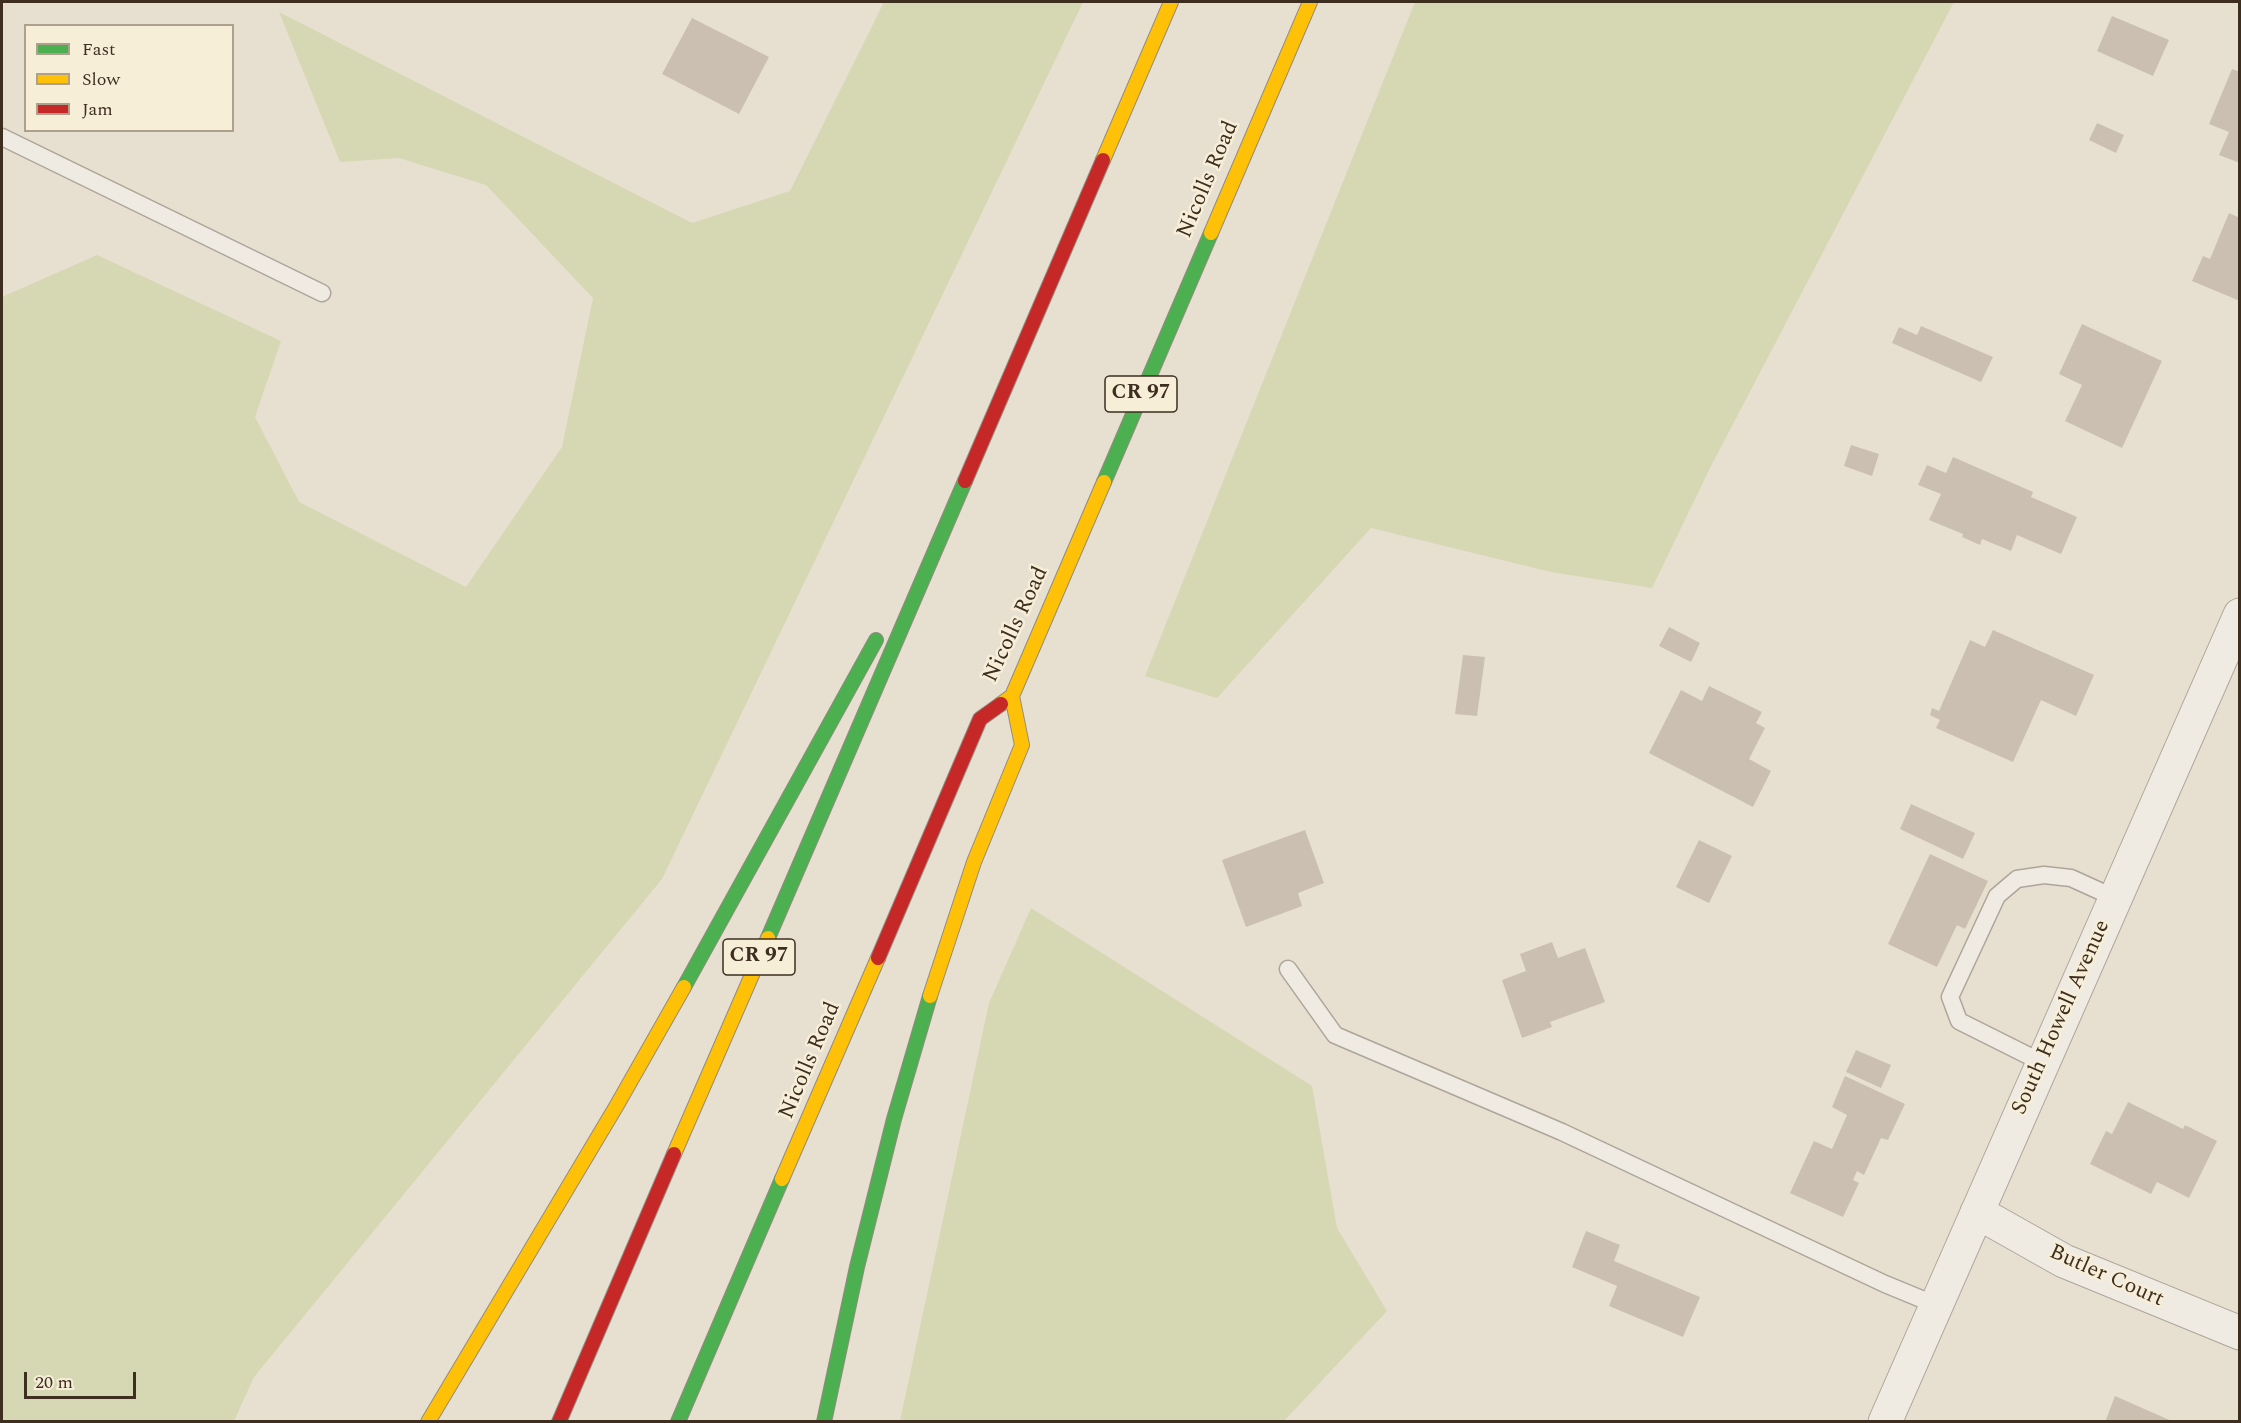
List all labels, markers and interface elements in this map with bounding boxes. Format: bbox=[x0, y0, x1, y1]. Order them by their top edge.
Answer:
legend bbox=[24, 24, 234, 132]
text: Fast bbox=[82, 36, 115, 63]
text: Slow bbox=[82, 66, 120, 93]
text: Jam bbox=[82, 96, 113, 123]
street label: Nicolls Road bbox=[1173, 118, 1245, 242]
road number: CR 97 bbox=[1105, 376, 1177, 412]
street label: Nicolls Road bbox=[979, 563, 1055, 687]
street label: South Howell Avenue bbox=[2007, 917, 2117, 1119]
road number: CR 97 bbox=[723, 939, 795, 975]
street label: Nicolls Road bbox=[775, 999, 847, 1123]
street label: Butler Court bbox=[2045, 1240, 2167, 1314]
scale bar bbox=[27, 1360, 140, 1398]
text: 20 m bbox=[35, 1369, 73, 1396]

